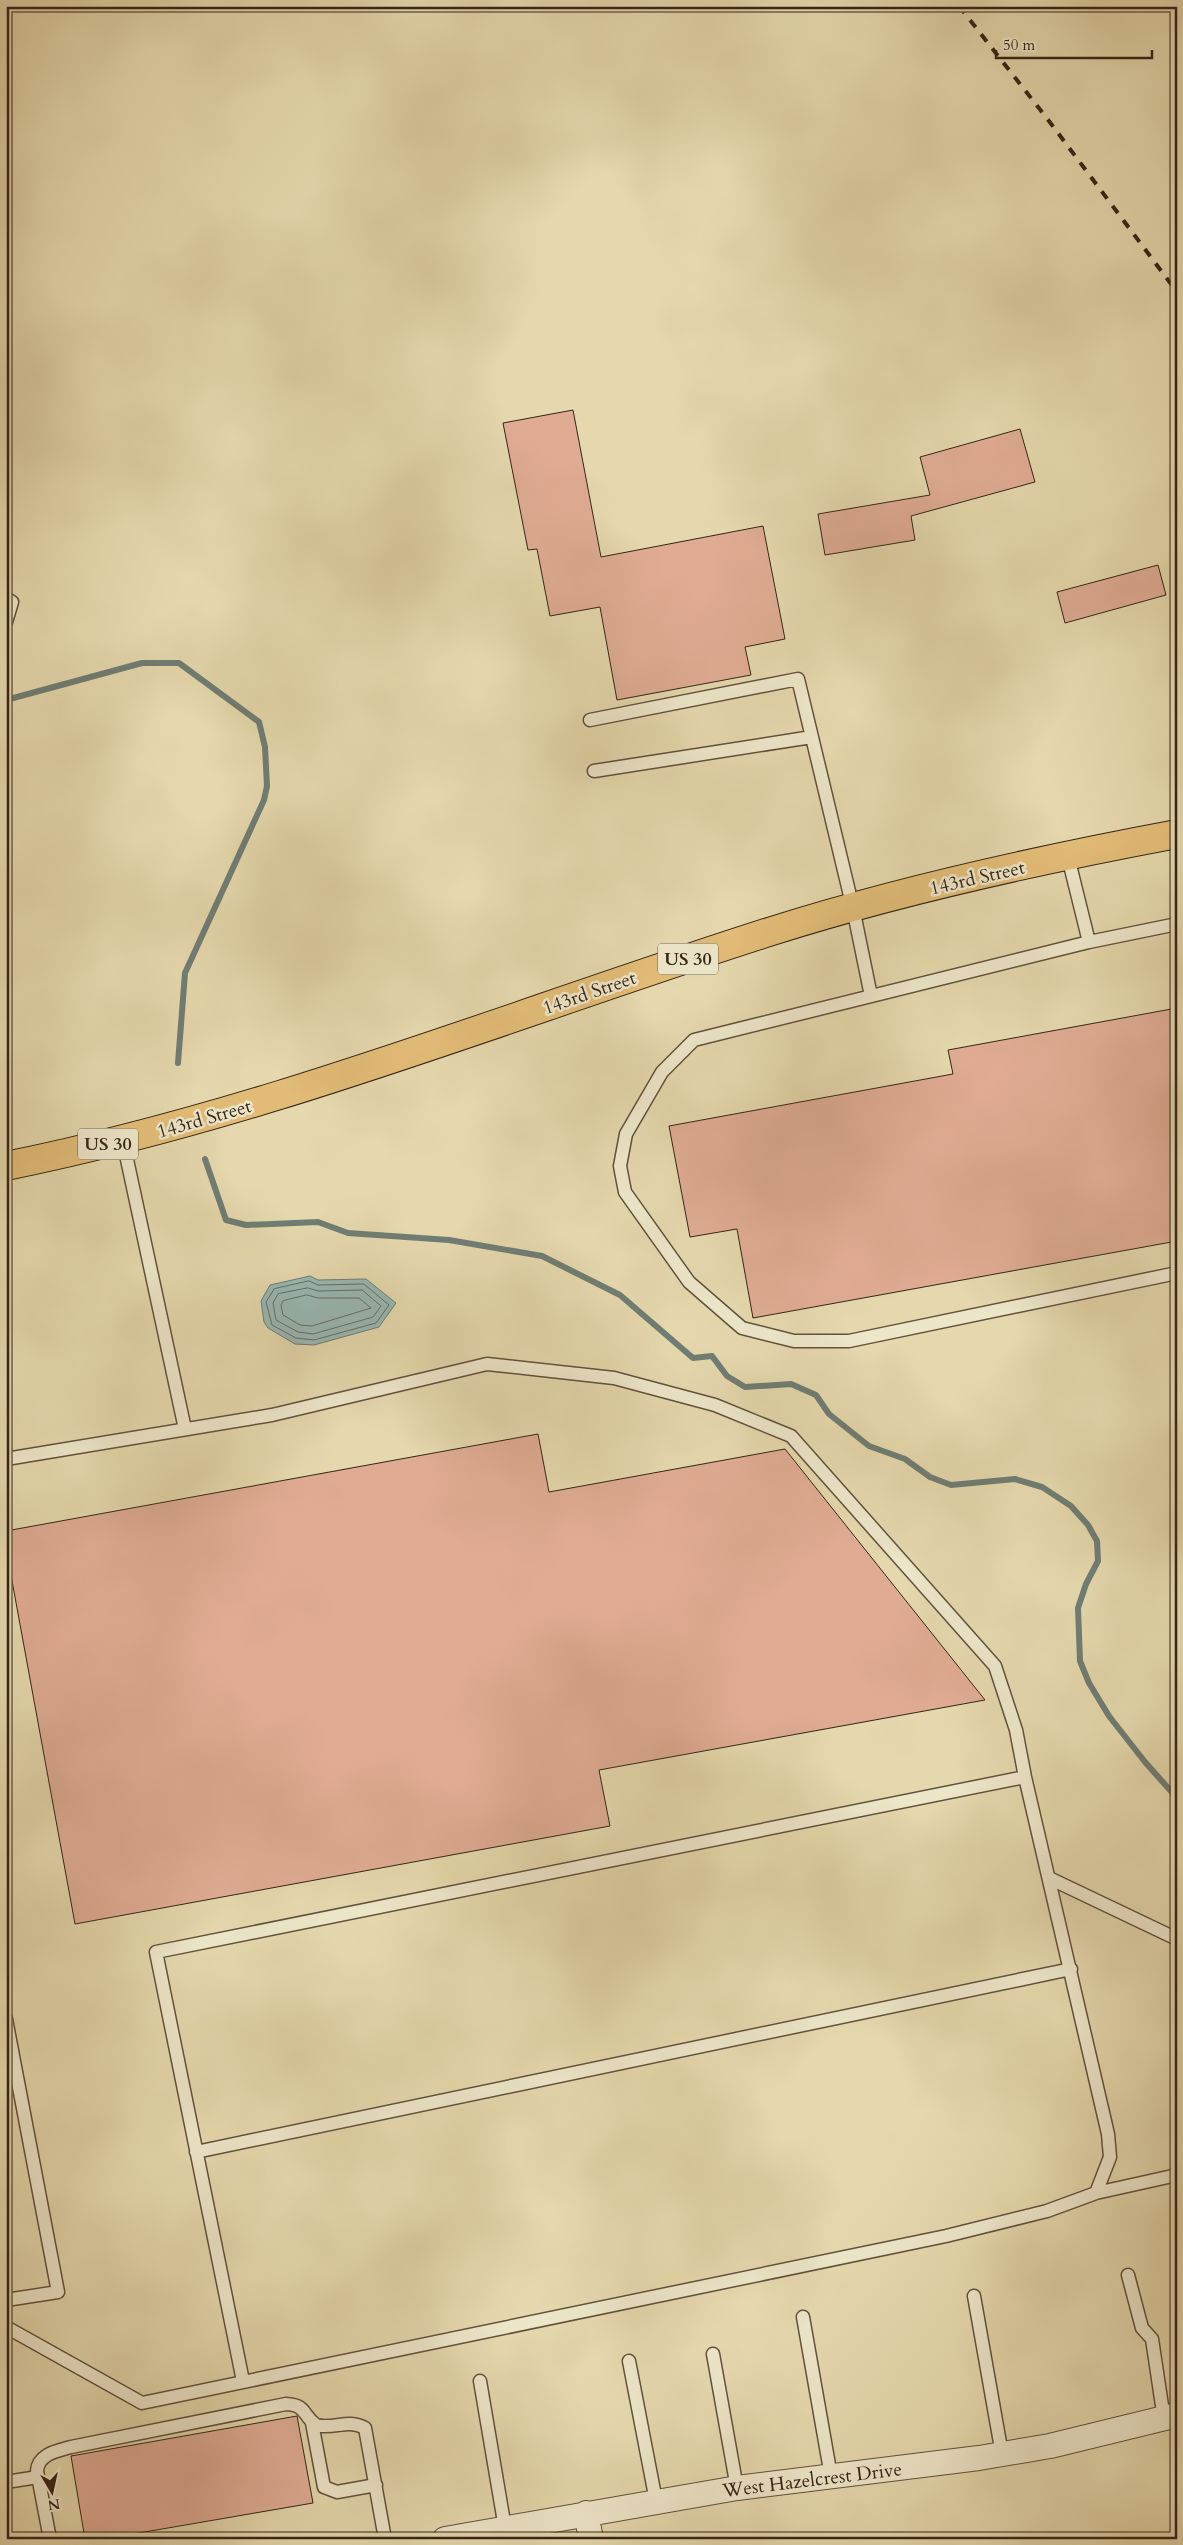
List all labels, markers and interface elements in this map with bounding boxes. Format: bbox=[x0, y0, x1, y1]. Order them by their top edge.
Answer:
scale bar bbox=[996, 28, 1152, 60]
text: 50 m bbox=[1003, 35, 1035, 55]
street label: 143rd Street bbox=[927, 854, 1027, 902]
road number: US 30 bbox=[658, 944, 718, 974]
street label: 143rd Street bbox=[539, 965, 639, 1021]
street label: 143rd Street bbox=[154, 1093, 255, 1145]
road number: US 30 bbox=[78, 1128, 138, 1160]
street label: West Hazelcrest Drive bbox=[720, 2456, 903, 2504]
north arrow bbox=[28, 2468, 78, 2518]
text: N bbox=[46, 2494, 61, 2515]

